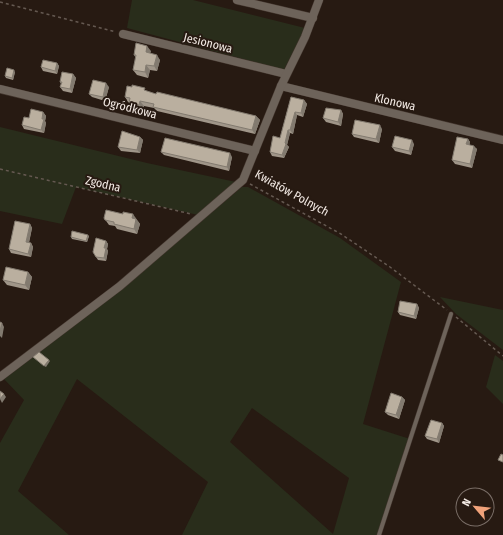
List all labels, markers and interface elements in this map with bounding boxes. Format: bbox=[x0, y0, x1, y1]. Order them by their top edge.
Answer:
street label: Jesionowa bbox=[182, 30, 234, 56]
street label: Klonowa bbox=[373, 90, 417, 114]
street label: Ogródkowa bbox=[102, 95, 159, 121]
street label: Kwiatów Polnych bbox=[253, 167, 331, 219]
street label: Zgodna bbox=[84, 173, 122, 195]
north arrow bbox=[455, 487, 495, 527]
text: N bbox=[459, 497, 474, 509]

